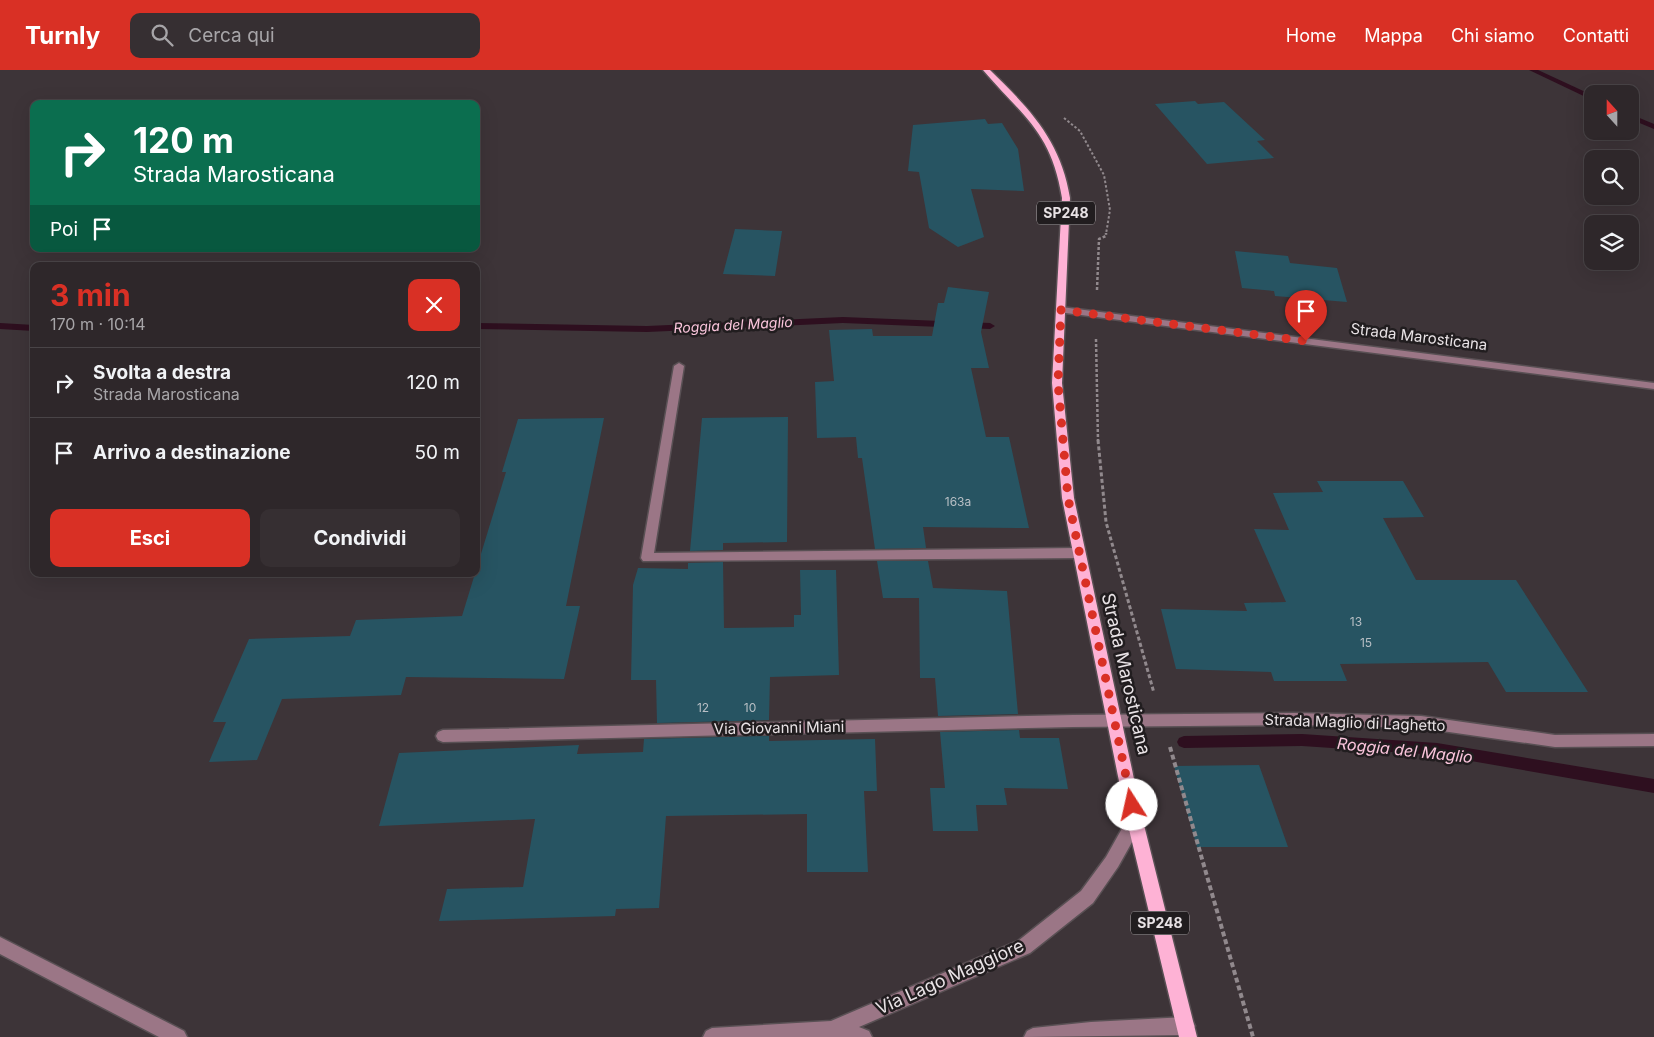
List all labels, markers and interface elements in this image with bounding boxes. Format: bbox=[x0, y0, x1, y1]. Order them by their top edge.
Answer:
search box bbox=[130, 13, 480, 58]
text: Turnly bbox=[25, 21, 100, 50]
icon: search bbox=[148, 21, 176, 49]
text: Cerca qui bbox=[188, 24, 275, 47]
text: Home bbox=[1286, 25, 1336, 46]
text: Mappa bbox=[1364, 25, 1423, 46]
text: Chi siamo bbox=[1451, 25, 1535, 46]
text: Contatti bbox=[1563, 25, 1629, 46]
north arrow bbox=[1584, 85, 1639, 140]
map controls bbox=[1584, 85, 1639, 270]
text: 120 m bbox=[133, 119, 234, 161]
icon: right bbox=[50, 120, 115, 185]
button: search bbox=[1584, 150, 1639, 205]
text: Strada Marosticana bbox=[133, 161, 335, 187]
road number: SP248 bbox=[1037, 202, 1095, 224]
icon: arrive bbox=[88, 215, 116, 243]
button: layers bbox=[1584, 215, 1639, 270]
text: Poi bbox=[50, 218, 78, 241]
text: 3 min bbox=[50, 277, 131, 313]
button: close bbox=[408, 279, 460, 331]
pin bbox=[1285, 290, 1327, 341]
icon: arrive bbox=[1292, 297, 1320, 325]
water label: Roggia del Maglio bbox=[673, 313, 793, 336]
text: 170 m · 10:14 bbox=[50, 314, 146, 334]
street label: Strada Marosticana bbox=[1350, 319, 1489, 354]
text: Svolta a destra bbox=[93, 361, 231, 384]
icon: right bbox=[50, 369, 78, 397]
text: 120 m bbox=[407, 371, 460, 394]
text: Strada Marosticana bbox=[93, 384, 240, 404]
icon: arrive bbox=[50, 439, 78, 467]
text: Arrivo a destinazione bbox=[93, 441, 291, 464]
text: 50 m bbox=[414, 441, 460, 464]
house number: 163a bbox=[945, 494, 971, 509]
button: Esci bbox=[50, 509, 250, 567]
button: Condividi bbox=[260, 509, 460, 567]
street label: Strada Marosticana bbox=[1098, 591, 1155, 757]
house number: 13 bbox=[1350, 614, 1362, 629]
house number: 15 bbox=[1360, 635, 1372, 650]
house number: 12 bbox=[697, 700, 709, 715]
house number: 10 bbox=[744, 700, 756, 715]
street label: Strada Maglio di Laghetto bbox=[1264, 710, 1446, 735]
street label: Via Giovanni Miani bbox=[714, 717, 844, 738]
water label: Roggia del Maglio bbox=[1336, 733, 1474, 767]
position arrow bbox=[1105, 778, 1157, 830]
road number: SP248 bbox=[1131, 911, 1189, 934]
street label: Via Lago Maggiore bbox=[873, 934, 1027, 1019]

